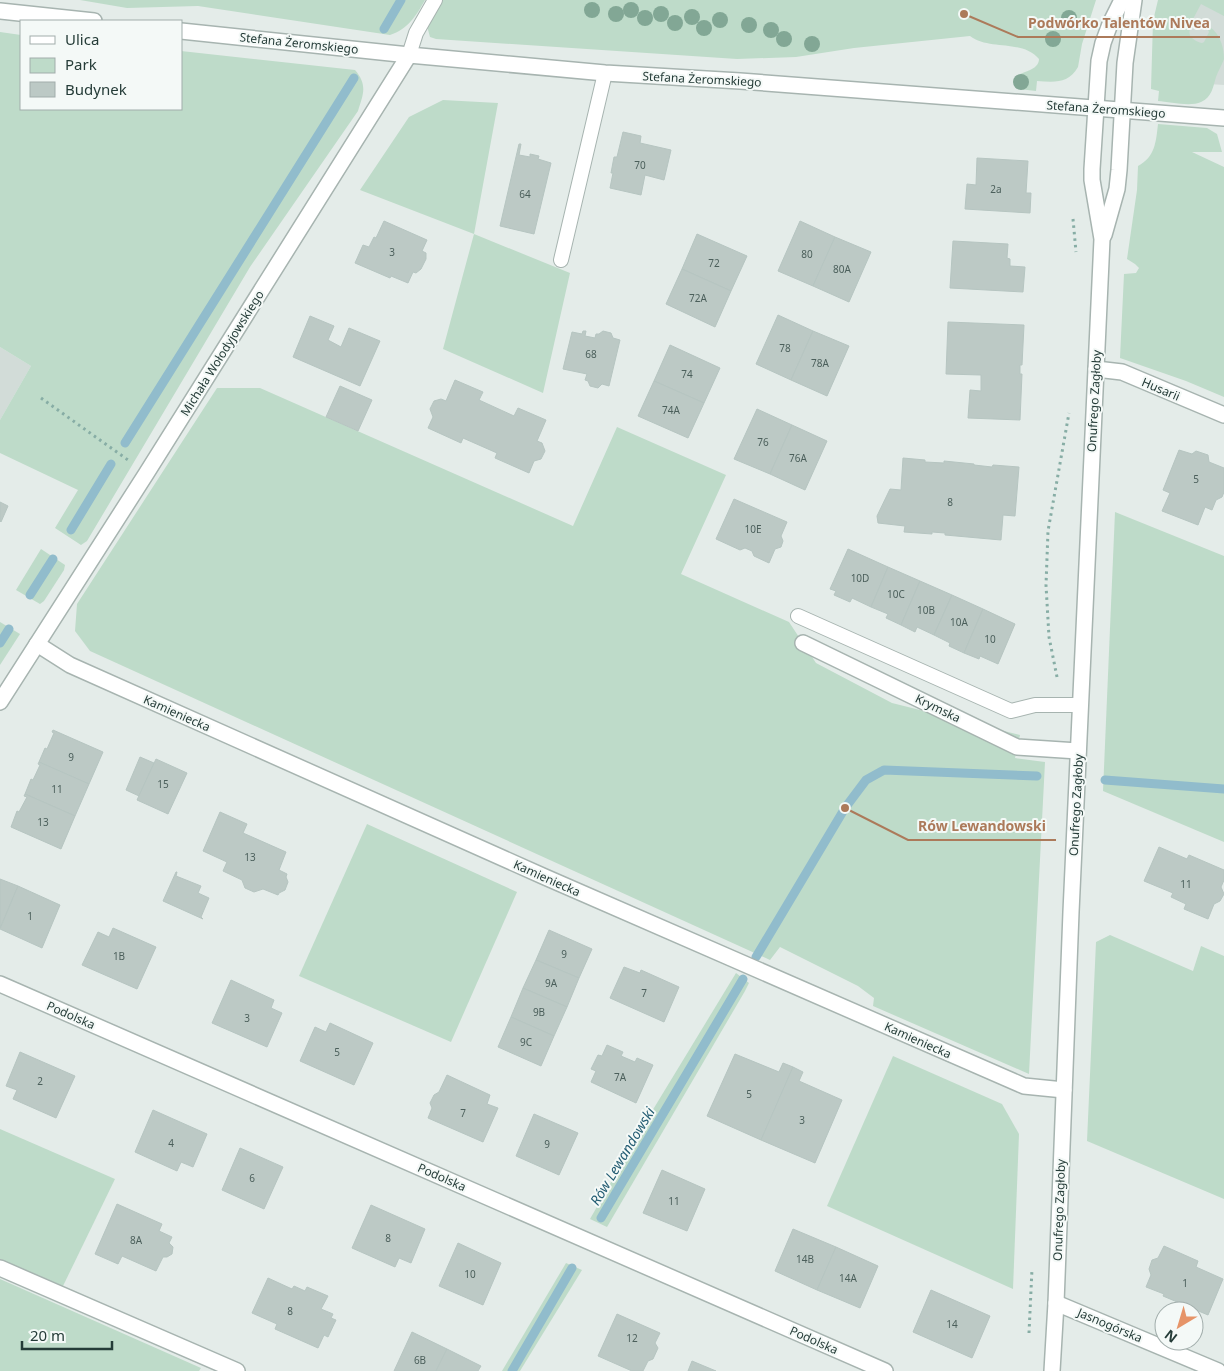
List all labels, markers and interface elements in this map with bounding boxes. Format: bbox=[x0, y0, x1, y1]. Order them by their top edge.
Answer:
callout: Podwórko Talentów Nivea bbox=[1018, 8, 1220, 37]
text: Podwórko Talentów Nivea bbox=[1028, 13, 1210, 32]
legend bbox=[20, 20, 182, 110]
street label: Stefana Żeromskiego bbox=[239, 28, 359, 58]
text: Ulica bbox=[65, 29, 99, 49]
text: Park bbox=[65, 54, 97, 74]
street label: Stefana Żeromskiego bbox=[642, 67, 762, 91]
text: Budynek bbox=[65, 79, 127, 99]
street label: Stefana Żeromskiego bbox=[1046, 96, 1166, 122]
house number: 70 bbox=[634, 158, 646, 172]
house number: 2a bbox=[990, 182, 1002, 196]
house number: 64 bbox=[519, 187, 531, 201]
house number: 3 bbox=[389, 245, 395, 259]
house number: 80 bbox=[801, 247, 813, 261]
house number: 72 bbox=[708, 256, 720, 270]
house number: 80A bbox=[833, 262, 852, 276]
street label: Michała Wołodyjowskiego bbox=[176, 287, 268, 419]
house number: 72A bbox=[689, 291, 708, 305]
house number: 78 bbox=[779, 341, 791, 355]
house number: 68 bbox=[585, 347, 597, 361]
street label: Onufrego Zagłoby bbox=[1083, 349, 1105, 452]
house number: 78A bbox=[811, 356, 830, 370]
house number: 74 bbox=[681, 367, 693, 381]
street label: Husarii bbox=[1139, 373, 1183, 405]
house number: 74A bbox=[662, 403, 681, 417]
house number: 76 bbox=[757, 435, 769, 449]
house number: 76A bbox=[789, 451, 808, 465]
house number: 5 bbox=[1193, 472, 1199, 486]
house number: 8 bbox=[947, 495, 953, 509]
house number: 10E bbox=[745, 522, 762, 536]
house number: 10D bbox=[851, 571, 869, 585]
house number: 10C bbox=[887, 587, 906, 601]
house number: 10B bbox=[917, 603, 935, 617]
house number: 10A bbox=[950, 615, 969, 629]
house number: 10 bbox=[984, 632, 996, 646]
street label: Krymska bbox=[912, 690, 964, 726]
street label: Kamieniecka bbox=[141, 691, 213, 735]
house number: 9 bbox=[68, 750, 74, 764]
street label: Onufrego Zagłoby bbox=[1065, 753, 1087, 856]
house number: 15 bbox=[157, 777, 169, 791]
house number: 11 bbox=[51, 782, 63, 796]
callout: Rów Lewandowski bbox=[908, 811, 1056, 840]
house number: 13 bbox=[37, 815, 49, 829]
text: Rów Lewandowski bbox=[918, 816, 1046, 835]
house number: 13 bbox=[244, 850, 256, 864]
street label: Kamieniecka bbox=[511, 856, 583, 900]
house number: 11 bbox=[1180, 877, 1192, 891]
house number: 1 bbox=[27, 909, 33, 923]
house number: 9 bbox=[561, 947, 567, 961]
house number: 1B bbox=[113, 949, 125, 963]
house number: 9A bbox=[545, 976, 558, 990]
house number: 7 bbox=[641, 986, 647, 1000]
street label: Podolska bbox=[44, 997, 98, 1033]
house number: 9B bbox=[533, 1005, 545, 1019]
house number: 3 bbox=[244, 1011, 250, 1025]
street label: Kamieniecka bbox=[882, 1018, 954, 1062]
house number: 9C bbox=[520, 1035, 533, 1049]
house number: 5 bbox=[334, 1045, 340, 1059]
house number: 7A bbox=[614, 1070, 627, 1084]
house number: 2 bbox=[37, 1074, 43, 1088]
house number: 5 bbox=[746, 1087, 752, 1101]
water label: Rów Lewandowski bbox=[585, 1103, 659, 1209]
house number: 7 bbox=[460, 1106, 466, 1120]
house number: 3 bbox=[799, 1113, 805, 1127]
house number: 4 bbox=[168, 1136, 174, 1150]
house number: 9 bbox=[544, 1137, 550, 1151]
street label: Onufrego Zagłoby bbox=[1049, 1158, 1069, 1261]
street label: Podolska bbox=[415, 1159, 469, 1195]
house number: 6 bbox=[249, 1171, 255, 1185]
house number: 11 bbox=[668, 1194, 680, 1208]
house number: 8 bbox=[385, 1231, 391, 1245]
house number: 8A bbox=[130, 1233, 143, 1247]
house number: 14B bbox=[796, 1252, 814, 1266]
house number: 10 bbox=[464, 1267, 476, 1281]
house number: 14A bbox=[839, 1271, 858, 1285]
house number: 1 bbox=[1182, 1276, 1188, 1290]
north arrow bbox=[1154, 1301, 1204, 1351]
street label: Jasnogórska bbox=[1074, 1303, 1145, 1346]
house number: 8 bbox=[287, 1304, 293, 1318]
house number: 14 bbox=[946, 1317, 958, 1331]
scale bar bbox=[22, 1318, 112, 1350]
street label: Podolska bbox=[787, 1322, 841, 1358]
text: 20 m bbox=[30, 1325, 65, 1345]
text: N bbox=[1160, 1326, 1181, 1348]
house number: 12 bbox=[626, 1331, 638, 1345]
house number: 6B bbox=[414, 1353, 426, 1367]

